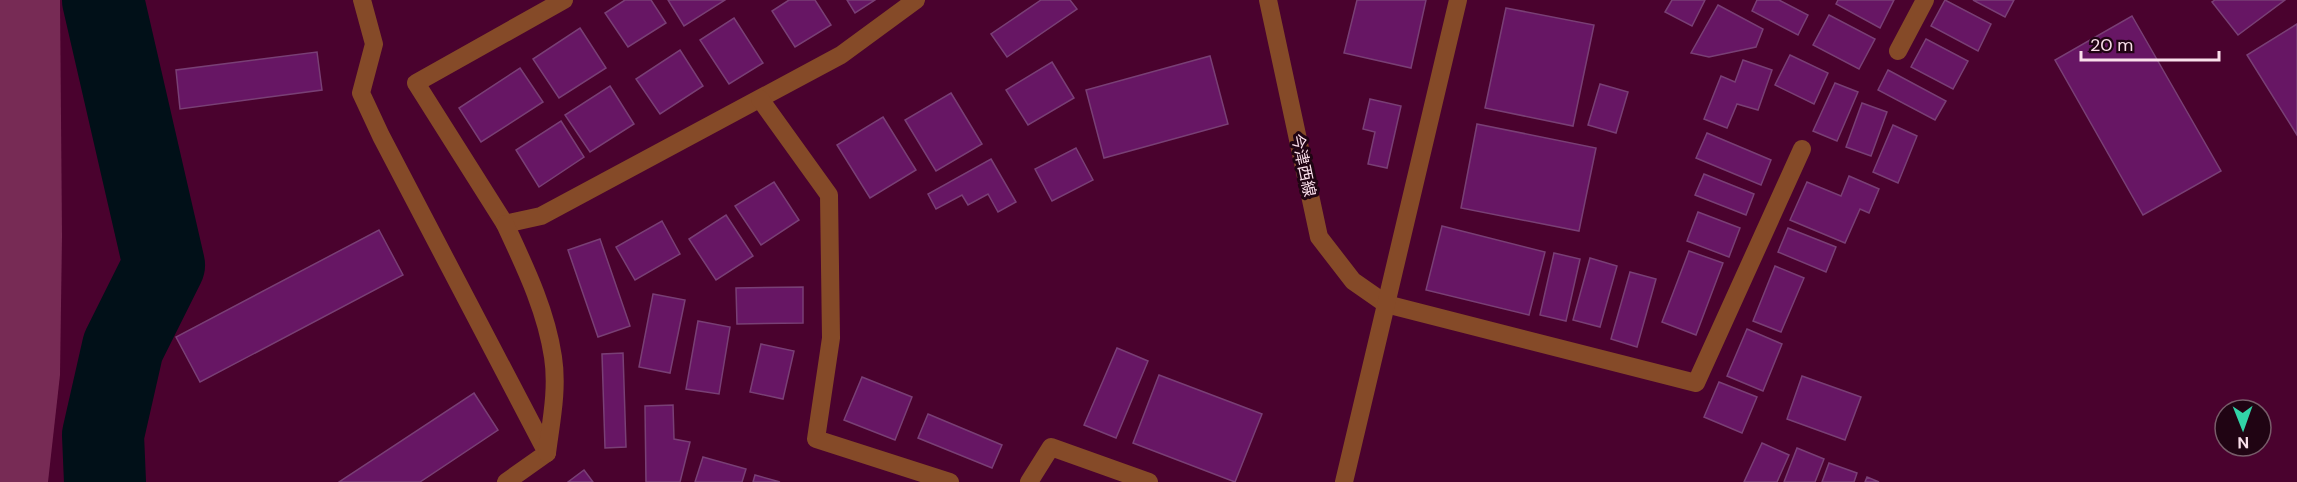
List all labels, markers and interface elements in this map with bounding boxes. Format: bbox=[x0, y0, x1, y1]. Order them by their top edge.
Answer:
scale bar bbox=[2081, 24, 2219, 62]
text: 20 m bbox=[2090, 33, 2133, 57]
street label: 今津西線 bbox=[1287, 132, 1320, 199]
north arrow bbox=[2213, 398, 2273, 458]
text: N bbox=[2237, 432, 2249, 453]

